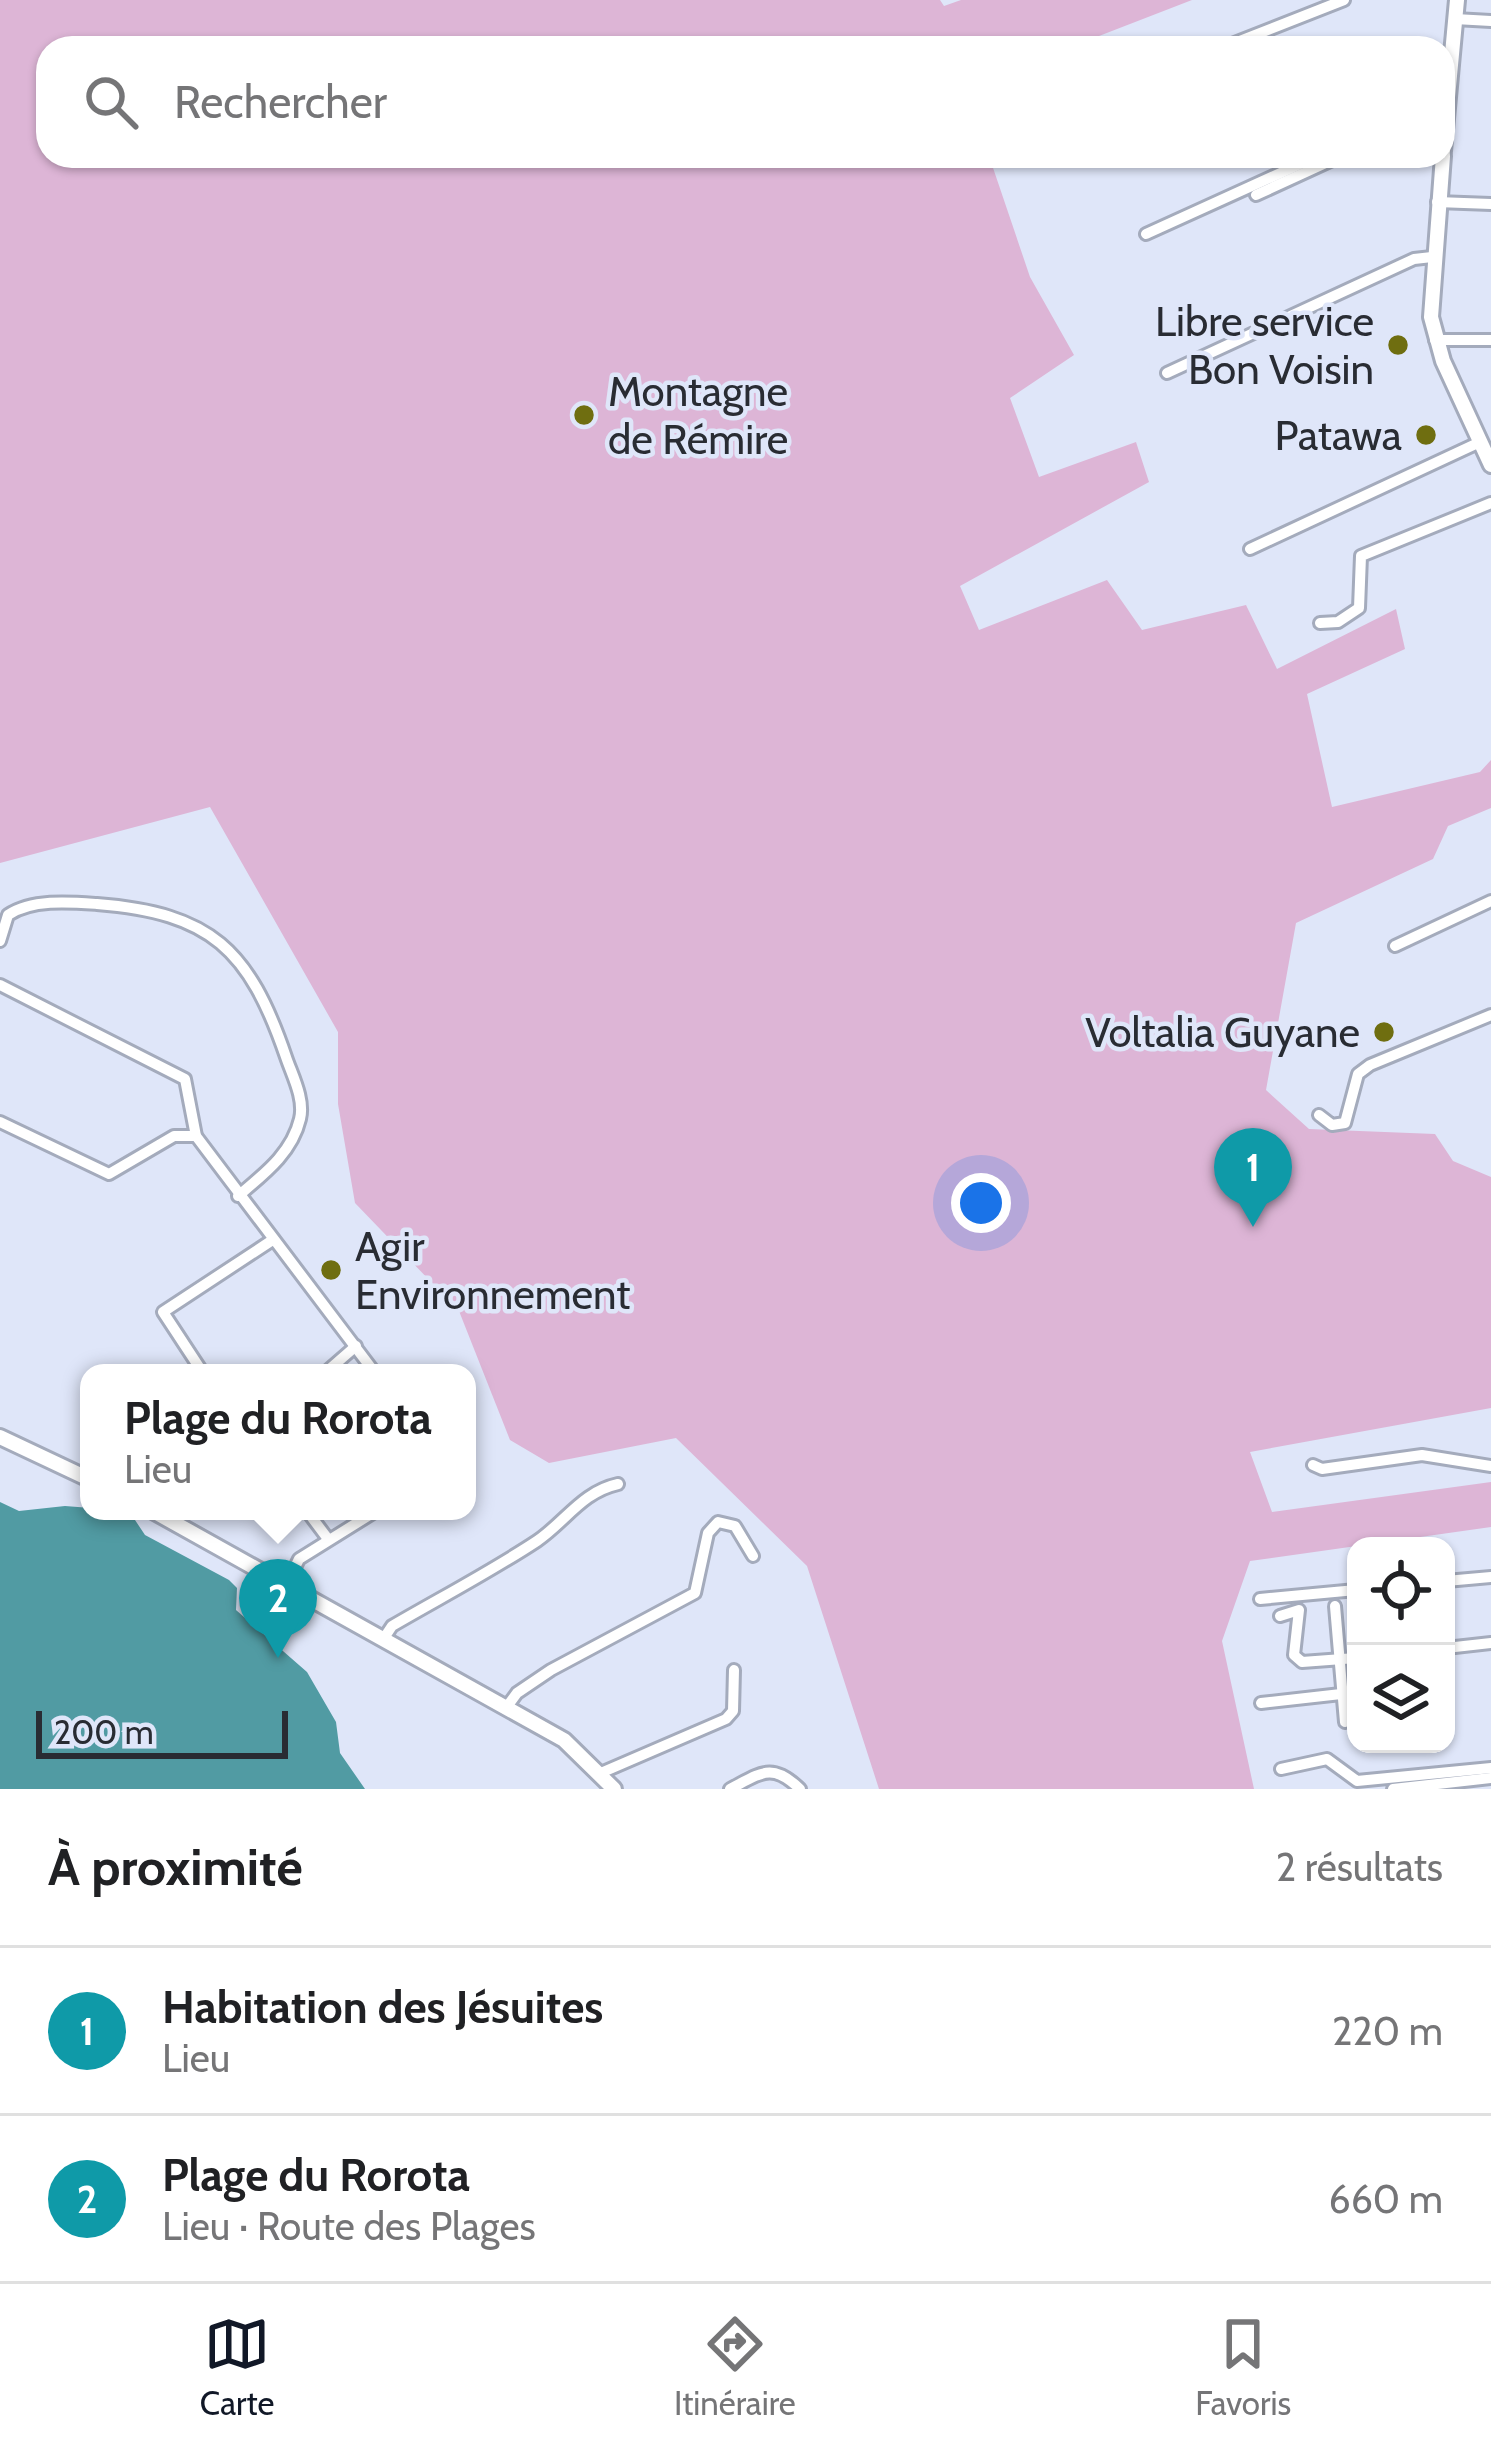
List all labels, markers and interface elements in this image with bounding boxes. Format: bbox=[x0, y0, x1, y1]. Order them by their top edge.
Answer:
search box bbox=[36, 36, 1455, 168]
icon: search bbox=[78, 69, 144, 135]
text: Rechercher bbox=[174, 75, 387, 129]
place label: Libre service Bon Voisin bbox=[1155, 295, 1374, 395]
marker: Libre service Bon Voisin bbox=[1385, 332, 1411, 358]
place label: Montagne de Rémire bbox=[608, 365, 788, 465]
marker: Montagne de Rémire bbox=[571, 402, 597, 428]
place label: Patawa bbox=[1275, 409, 1402, 461]
marker: Patawa bbox=[1413, 422, 1439, 448]
place label: Voltalia Guyane bbox=[1085, 1006, 1360, 1058]
marker: Voltalia Guyane bbox=[1371, 1019, 1397, 1045]
pin: 1 bbox=[1214, 1128, 1292, 1227]
your location bbox=[951, 1173, 1011, 1233]
place label: Agir Environnement bbox=[355, 1220, 630, 1320]
marker: Agir Environnement bbox=[318, 1257, 344, 1283]
popup bbox=[80, 1364, 476, 1520]
text: Plage du Rorota bbox=[124, 1391, 432, 1445]
text: Lieu bbox=[124, 1445, 192, 1493]
map controls bbox=[1347, 1537, 1455, 1753]
button: locate bbox=[1347, 1537, 1455, 1645]
pin: 2 bbox=[239, 1559, 317, 1658]
button: layers bbox=[1347, 1645, 1455, 1753]
scale bar bbox=[36, 1705, 288, 1758]
text: 200 m bbox=[54, 1712, 154, 1752]
text: À proximité bbox=[48, 1836, 303, 1898]
text: 2 résultats bbox=[1276, 1843, 1443, 1891]
text: Habitation des Jésuites bbox=[162, 1980, 603, 2034]
text: 1 bbox=[80, 2007, 94, 2055]
text: 220 m bbox=[1332, 2007, 1443, 2055]
text: Lieu bbox=[162, 2034, 230, 2082]
text: Plage du Rorota bbox=[162, 2148, 470, 2202]
text: 2 bbox=[77, 2175, 97, 2223]
text: 660 m bbox=[1328, 2175, 1443, 2223]
text: Lieu · Route des Plages bbox=[162, 2202, 536, 2250]
tab: Carte bbox=[200, 2311, 274, 2423]
tab: Itinéraire bbox=[674, 2311, 796, 2423]
tab: Favoris bbox=[1195, 2311, 1291, 2423]

